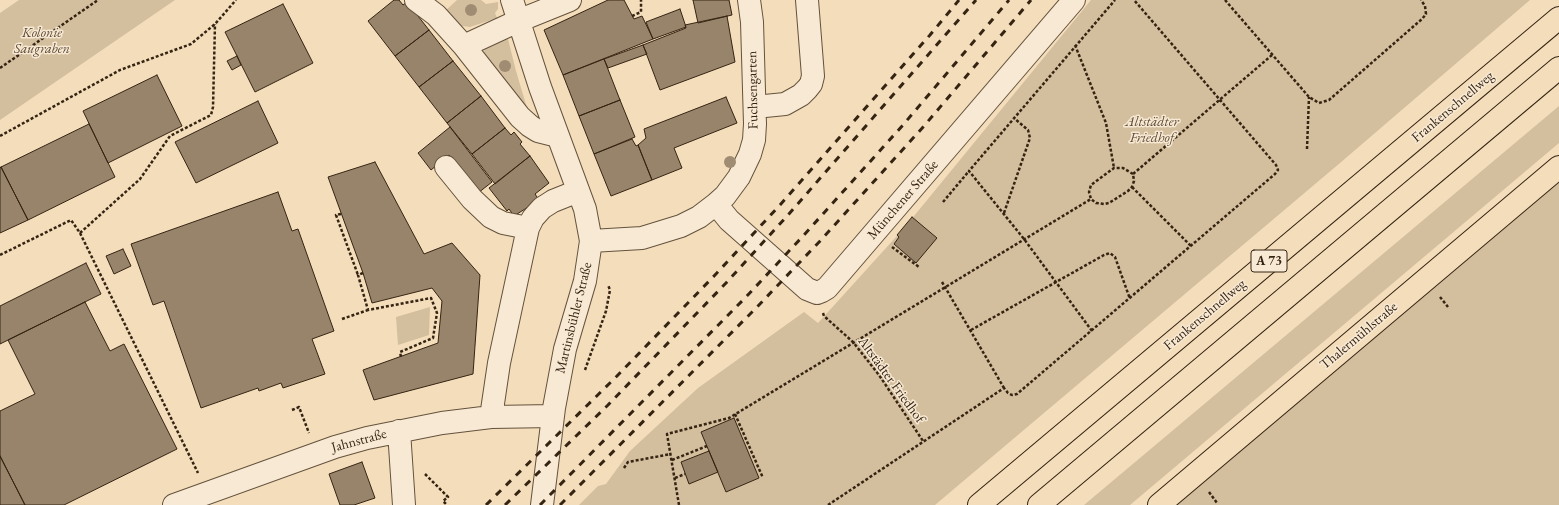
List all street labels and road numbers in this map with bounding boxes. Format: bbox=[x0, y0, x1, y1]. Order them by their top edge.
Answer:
street label: Fuchsengarten bbox=[744, 51, 762, 129]
street label: Frankenschnellweg bbox=[1409, 68, 1497, 146]
street label: Münchener Straße bbox=[864, 157, 942, 243]
road number: A 73 bbox=[1251, 250, 1287, 272]
street label: Martinsbühler Straße bbox=[552, 261, 596, 375]
street label: Frankenschnellweg bbox=[1161, 276, 1249, 354]
street label: Thalermühlstraße bbox=[1317, 299, 1401, 373]
street label: Altstädter Friedhof bbox=[854, 334, 928, 426]
street label: Jahnstraße bbox=[329, 426, 389, 456]

